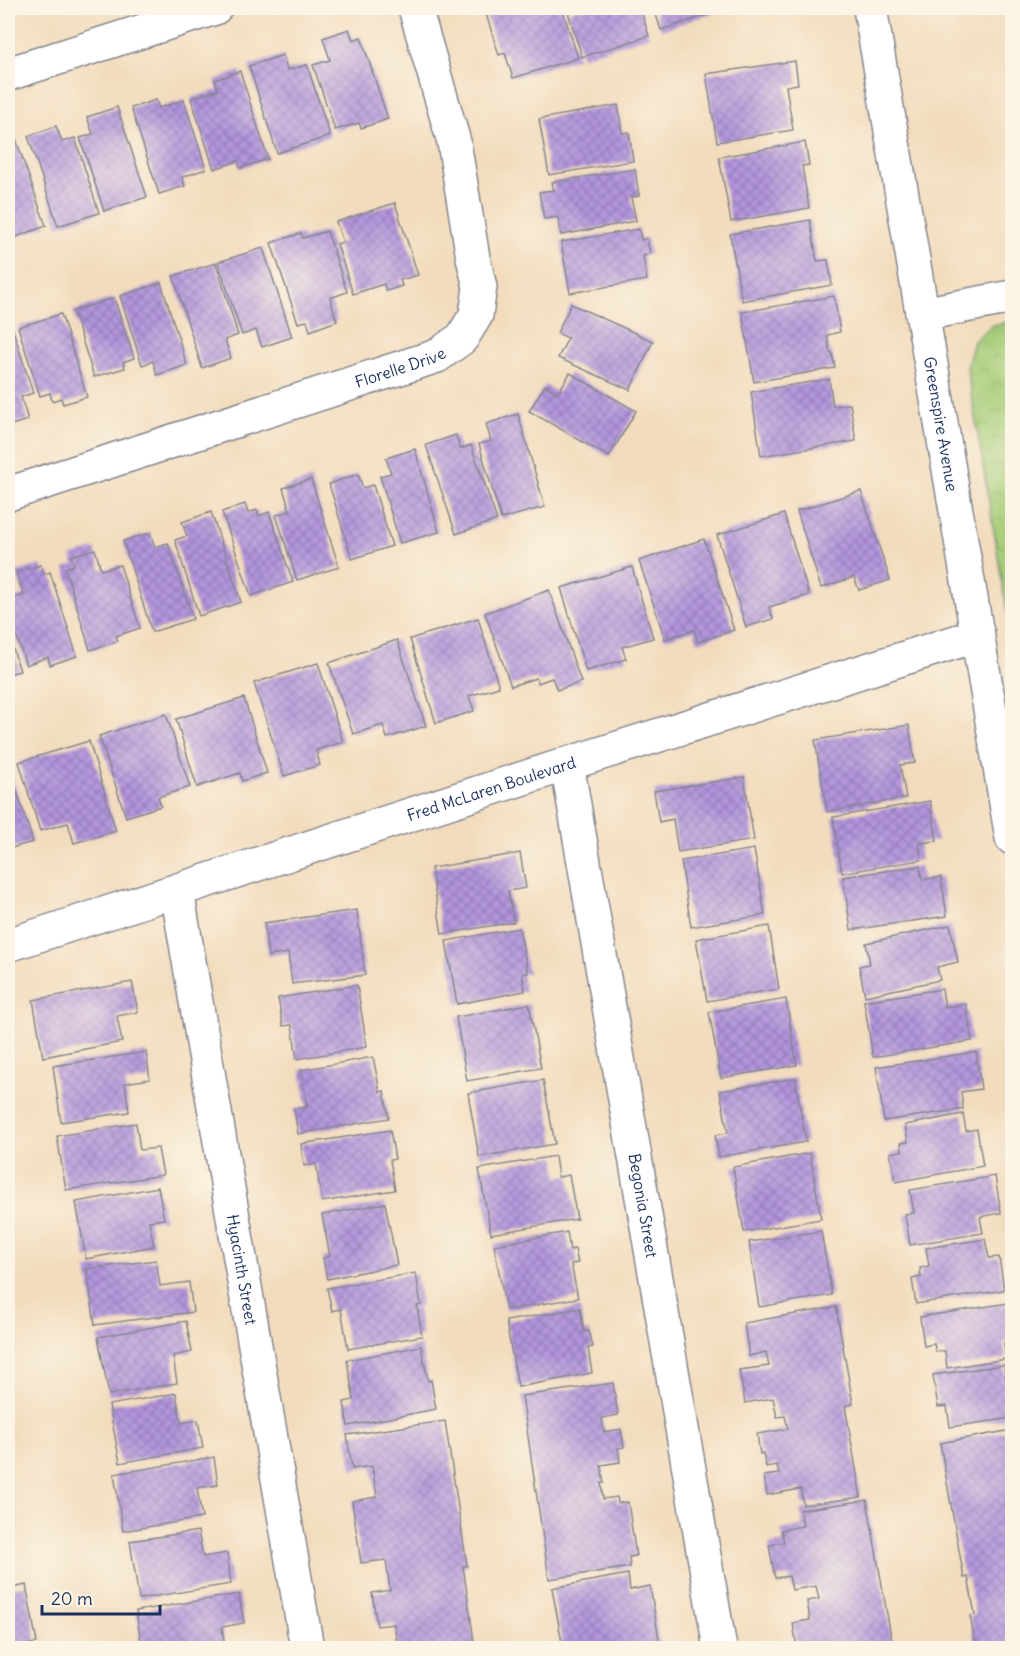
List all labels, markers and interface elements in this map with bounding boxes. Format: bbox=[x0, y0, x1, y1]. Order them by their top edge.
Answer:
street label: Florelle Drive bbox=[352, 343, 450, 392]
street label: Greenspire Avenue bbox=[920, 355, 963, 493]
street label: Fred McLaren Boulevard bbox=[404, 752, 578, 825]
street label: Begonia Street bbox=[625, 1152, 662, 1260]
street label: Hyacinth Street bbox=[223, 1213, 261, 1327]
scale bar bbox=[42, 1578, 160, 1616]
text: 20 m bbox=[51, 1587, 93, 1610]

